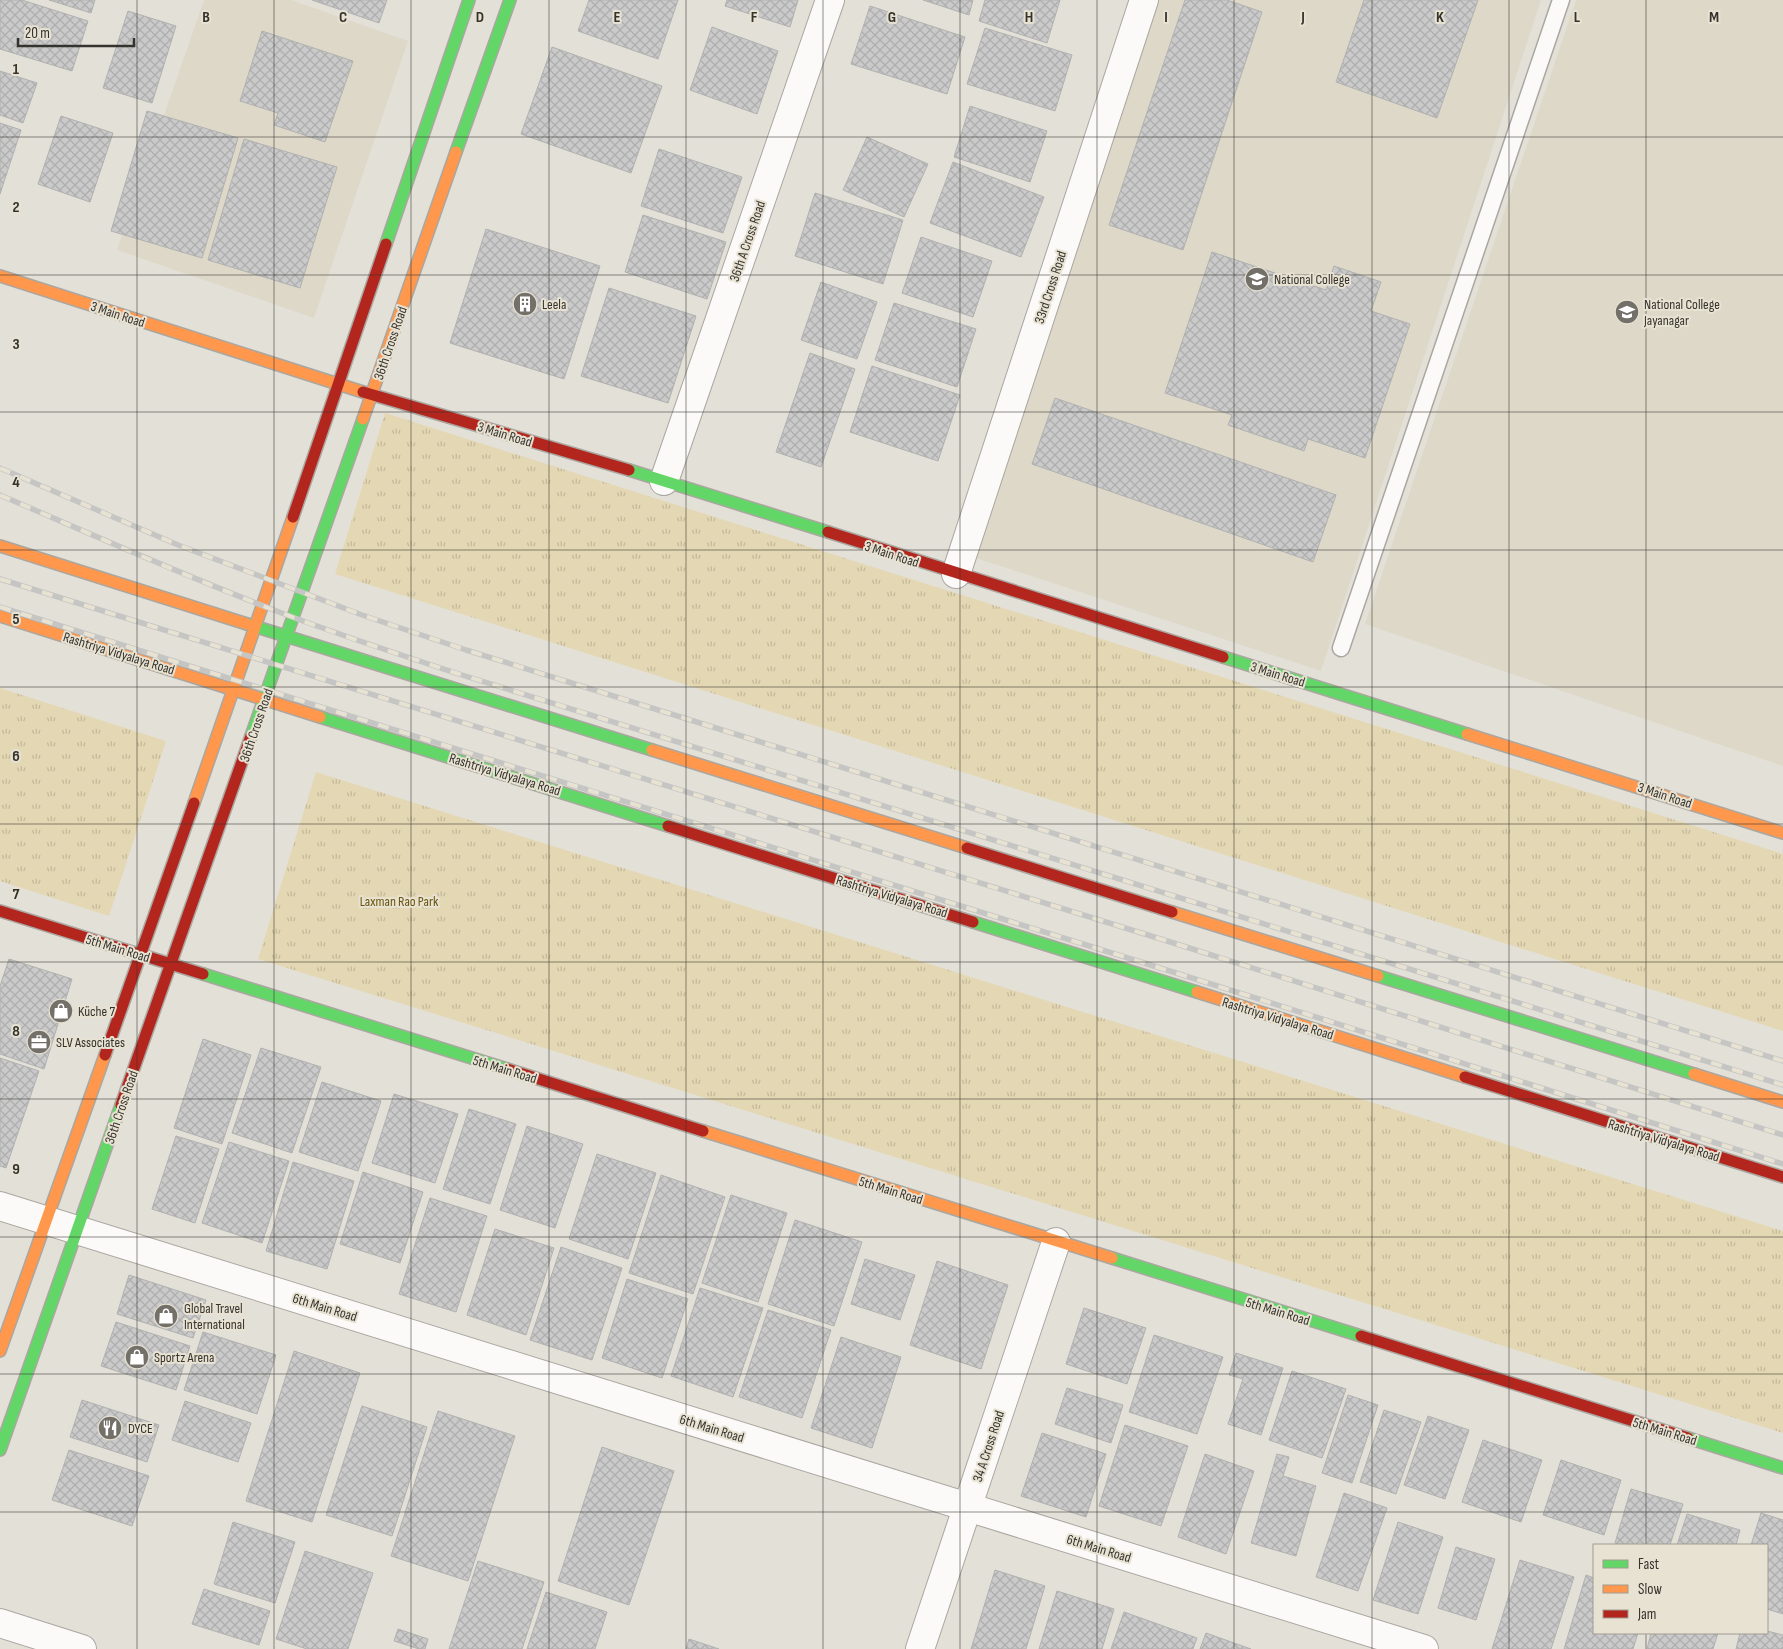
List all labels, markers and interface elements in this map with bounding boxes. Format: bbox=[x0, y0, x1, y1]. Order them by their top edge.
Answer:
text: B bbox=[202, 8, 210, 27]
text: C bbox=[339, 8, 347, 27]
text: D bbox=[476, 8, 484, 27]
text: E bbox=[614, 8, 621, 27]
text: F bbox=[751, 8, 758, 27]
text: G bbox=[888, 8, 896, 27]
text: H bbox=[1025, 8, 1033, 27]
text: I bbox=[1164, 8, 1168, 27]
text: J bbox=[1300, 8, 1305, 27]
text: K bbox=[1436, 8, 1444, 27]
text: L bbox=[1574, 8, 1581, 27]
text: M bbox=[1709, 8, 1719, 27]
scale bar bbox=[18, 15, 134, 47]
text: 20 m bbox=[25, 24, 50, 43]
text: 1 bbox=[13, 60, 20, 79]
text: 2 bbox=[12, 198, 20, 217]
street label: 36th A Cross Road bbox=[726, 198, 769, 284]
street label: 33rd Cross Road bbox=[1031, 249, 1070, 326]
school or university icon: National College bbox=[1244, 266, 1270, 292]
place label: National College bbox=[1274, 271, 1350, 288]
building icon: Leela bbox=[512, 291, 538, 317]
place label: Leela bbox=[542, 296, 566, 313]
place label: National College Jayanagar bbox=[1643, 296, 1720, 329]
street label: 3 Main Road bbox=[89, 298, 147, 331]
school or university icon: National College Jayanagar bbox=[1614, 299, 1640, 325]
street label: 36th Cross Road bbox=[370, 304, 411, 382]
text: 3 bbox=[12, 335, 20, 354]
street label: 3 Main Road bbox=[476, 418, 534, 451]
text: 4 bbox=[12, 473, 20, 492]
street label: 3 Main Road bbox=[863, 538, 921, 571]
text: 5 bbox=[12, 610, 20, 629]
street label: Rashtriya Vidyalaya Road bbox=[61, 628, 177, 679]
street label: 3 Main Road bbox=[1249, 658, 1307, 691]
street label: 36th Cross Road bbox=[236, 686, 277, 764]
text: 6 bbox=[12, 747, 20, 766]
street label: Rashtriya Vidyalaya Road bbox=[447, 749, 563, 800]
street label: 3 Main Road bbox=[1636, 779, 1694, 812]
street label: Rashtriya Vidyalaya Road bbox=[834, 871, 950, 922]
text: 7 bbox=[13, 885, 20, 904]
park label: Laxman Rao Park bbox=[360, 893, 439, 910]
street label: 5th Main Road bbox=[84, 931, 152, 966]
street label: Rashtriya Vidyalaya Road bbox=[1220, 993, 1336, 1044]
shop icon: Küche 7 bbox=[48, 998, 74, 1024]
place label: Küche 7 bbox=[78, 1003, 115, 1020]
text: 8 bbox=[12, 1022, 20, 1041]
office icon: SLV Associates bbox=[26, 1029, 52, 1055]
place label: SLV Associates bbox=[56, 1034, 125, 1051]
street label: 5th Main Road bbox=[471, 1052, 539, 1087]
street label: 36th Cross Road bbox=[101, 1068, 142, 1146]
street label: Rashtriya Vidyalaya Road bbox=[1606, 1115, 1722, 1166]
text: 9 bbox=[12, 1160, 20, 1179]
street label: 5th Main Road bbox=[857, 1173, 925, 1208]
street label: 6th Main Road bbox=[291, 1290, 359, 1325]
street label: 5th Main Road bbox=[1244, 1294, 1312, 1329]
place label: Global Travel International bbox=[184, 1300, 245, 1333]
shop icon: Global Travel International bbox=[153, 1303, 179, 1329]
shop icon: Sportz Arena bbox=[124, 1344, 150, 1370]
place label: Sportz Arena bbox=[154, 1349, 214, 1366]
street label: 34 A Cross Road bbox=[969, 1408, 1008, 1484]
street label: 6th Main Road bbox=[678, 1411, 746, 1446]
street label: 5th Main Road bbox=[1631, 1414, 1699, 1449]
restaurant icon: DYCE bbox=[97, 1415, 123, 1441]
place label: DYCE bbox=[128, 1420, 153, 1437]
street label: 6th Main Road bbox=[1065, 1531, 1133, 1566]
legend bbox=[1593, 1544, 1768, 1634]
text: Fast bbox=[1638, 1555, 1660, 1574]
text: Slow bbox=[1638, 1580, 1662, 1599]
text: Jam bbox=[1637, 1605, 1656, 1624]

